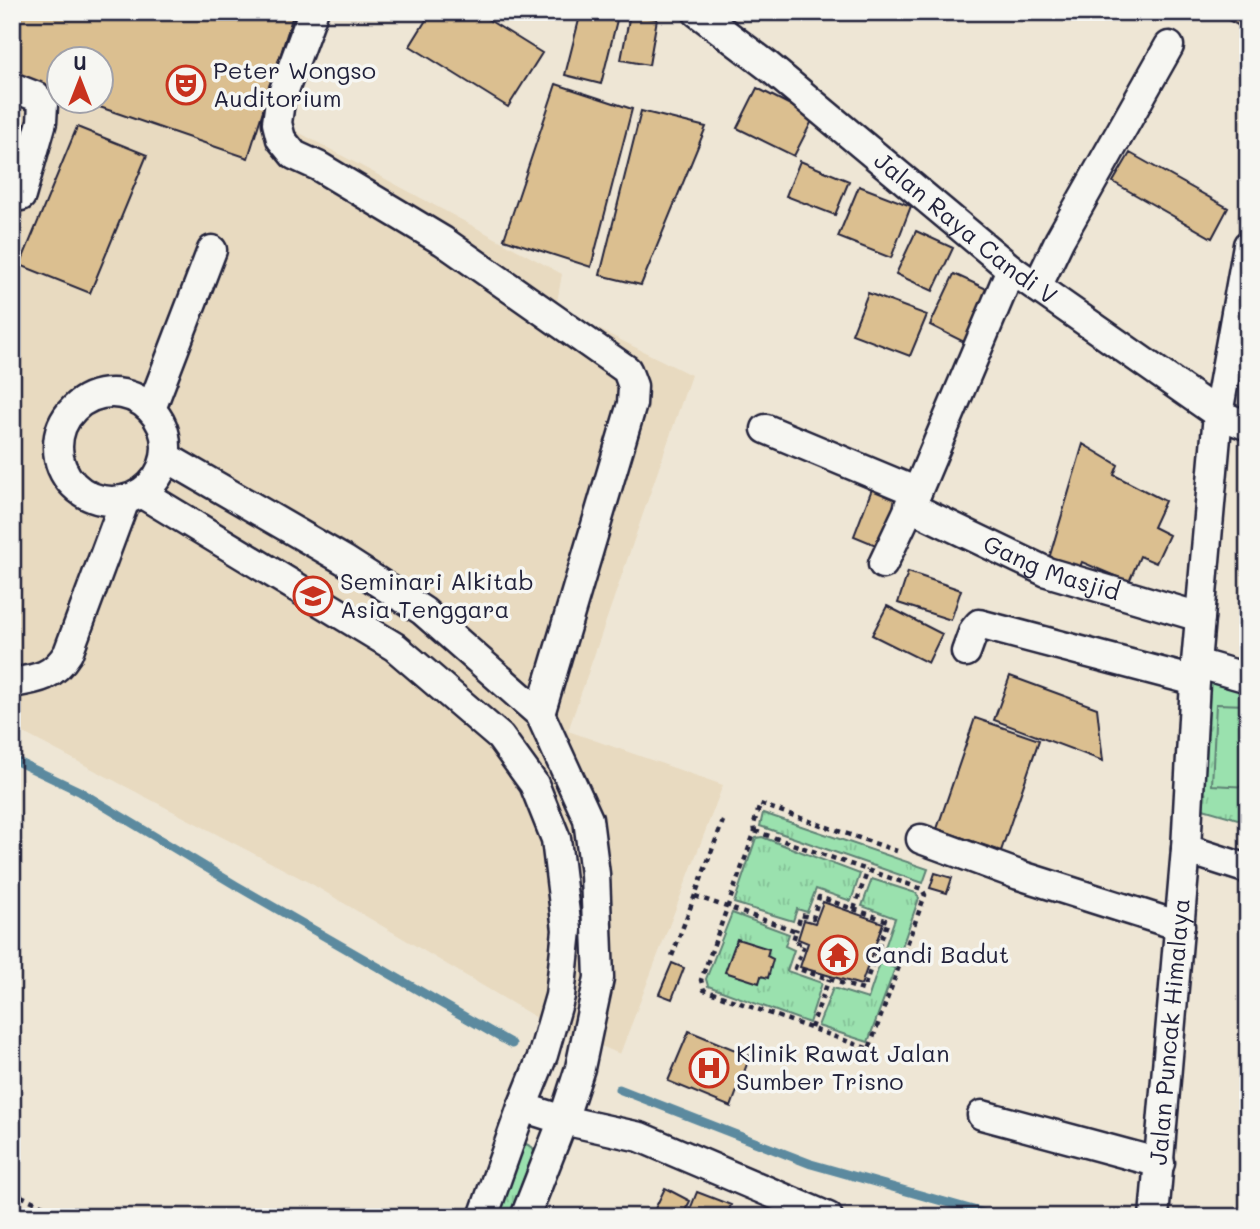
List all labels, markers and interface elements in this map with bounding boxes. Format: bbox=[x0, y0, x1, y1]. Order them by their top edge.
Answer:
north arrow bbox=[46, 46, 116, 116]
text: U bbox=[73, 50, 87, 75]
place label: Peter Wongso Auditorium bbox=[213, 54, 376, 113]
theatre icon: Peter Wongso Auditorium bbox=[165, 64, 207, 106]
street label: Jalan Raya Candi V bbox=[868, 144, 1064, 311]
street label: Gang Masjid bbox=[979, 527, 1124, 607]
place label: Seminari Alkitab Asia Tenggara bbox=[340, 565, 534, 624]
school or university icon: Seminari Alkitab Asia Tenggara bbox=[292, 575, 334, 617]
street label: Jalan Puncak Himalaya bbox=[1142, 897, 1196, 1166]
temple icon: Candi Badut bbox=[817, 934, 859, 976]
place label: Candi Badut bbox=[865, 938, 1009, 969]
place label: Klinik Rawat Jalan Sumber Trisno bbox=[736, 1037, 950, 1096]
hospital icon: Klinik Rawat Jalan Sumber Trisno bbox=[688, 1047, 730, 1089]

